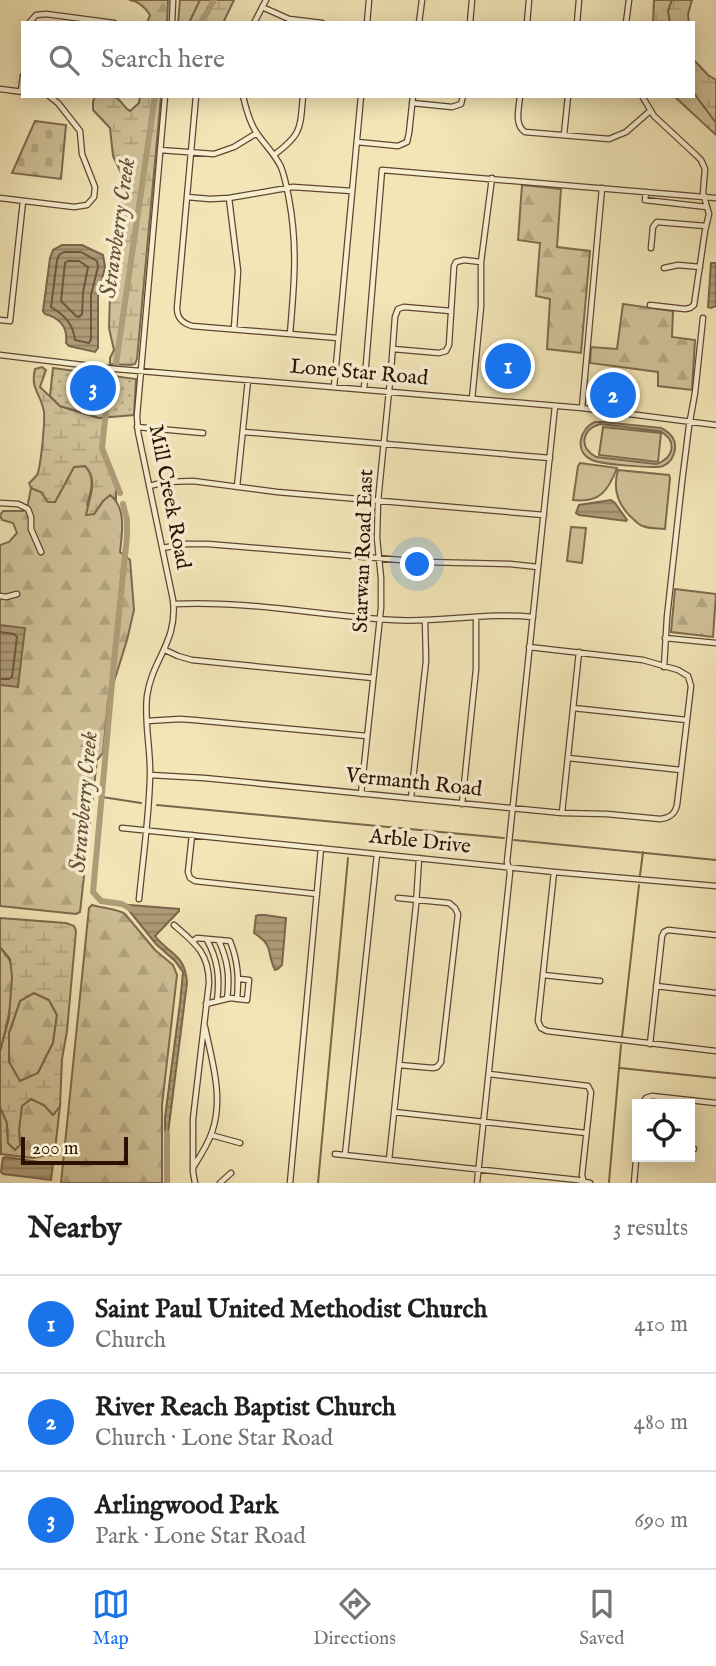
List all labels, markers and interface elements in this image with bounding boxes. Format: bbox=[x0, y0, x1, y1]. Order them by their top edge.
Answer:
search box bbox=[21, 21, 695, 98]
icon: search bbox=[45, 41, 83, 79]
text: Search here bbox=[101, 43, 225, 76]
water label: Strawberry Creek bbox=[94, 156, 142, 300]
pin: 1 bbox=[485, 340, 531, 392]
street label: Lone Star Road bbox=[289, 354, 430, 393]
pin: 3 bbox=[70, 362, 116, 414]
pin: 2 bbox=[590, 369, 636, 421]
street label: Mill Creek Road bbox=[142, 422, 196, 572]
street label: Starwan Road East bbox=[348, 469, 380, 633]
your location bbox=[400, 547, 434, 581]
water label: Strawberry Creek bbox=[63, 730, 105, 874]
street label: Vermanth Road bbox=[344, 762, 484, 804]
street label: Arble Drive bbox=[367, 823, 472, 861]
map controls bbox=[632, 1099, 695, 1162]
button: locate bbox=[632, 1099, 695, 1162]
scale bar bbox=[21, 1134, 128, 1166]
text: 200 m bbox=[32, 1137, 78, 1161]
text: Nearby bbox=[28, 1210, 121, 1248]
text: 3 results bbox=[613, 1214, 688, 1243]
text: Saint Paul United Methodist Church bbox=[95, 1293, 487, 1326]
text: 1 bbox=[47, 1310, 55, 1339]
text: 410 m bbox=[634, 1310, 688, 1339]
text: Church bbox=[95, 1326, 166, 1355]
text: River Reach Baptist Church bbox=[95, 1391, 396, 1424]
text: 2 bbox=[46, 1408, 56, 1437]
text: 480 m bbox=[634, 1408, 688, 1437]
text: Church · Lone Star Road bbox=[95, 1424, 333, 1453]
text: Arlingwood Park bbox=[95, 1489, 278, 1522]
text: 3 bbox=[47, 1506, 55, 1535]
text: 690 m bbox=[634, 1506, 688, 1535]
text: Park · Lone Star Road bbox=[95, 1522, 306, 1551]
tab: Map bbox=[92, 1585, 130, 1651]
tab: Directions bbox=[313, 1585, 396, 1651]
tab: Saved bbox=[579, 1585, 624, 1651]

